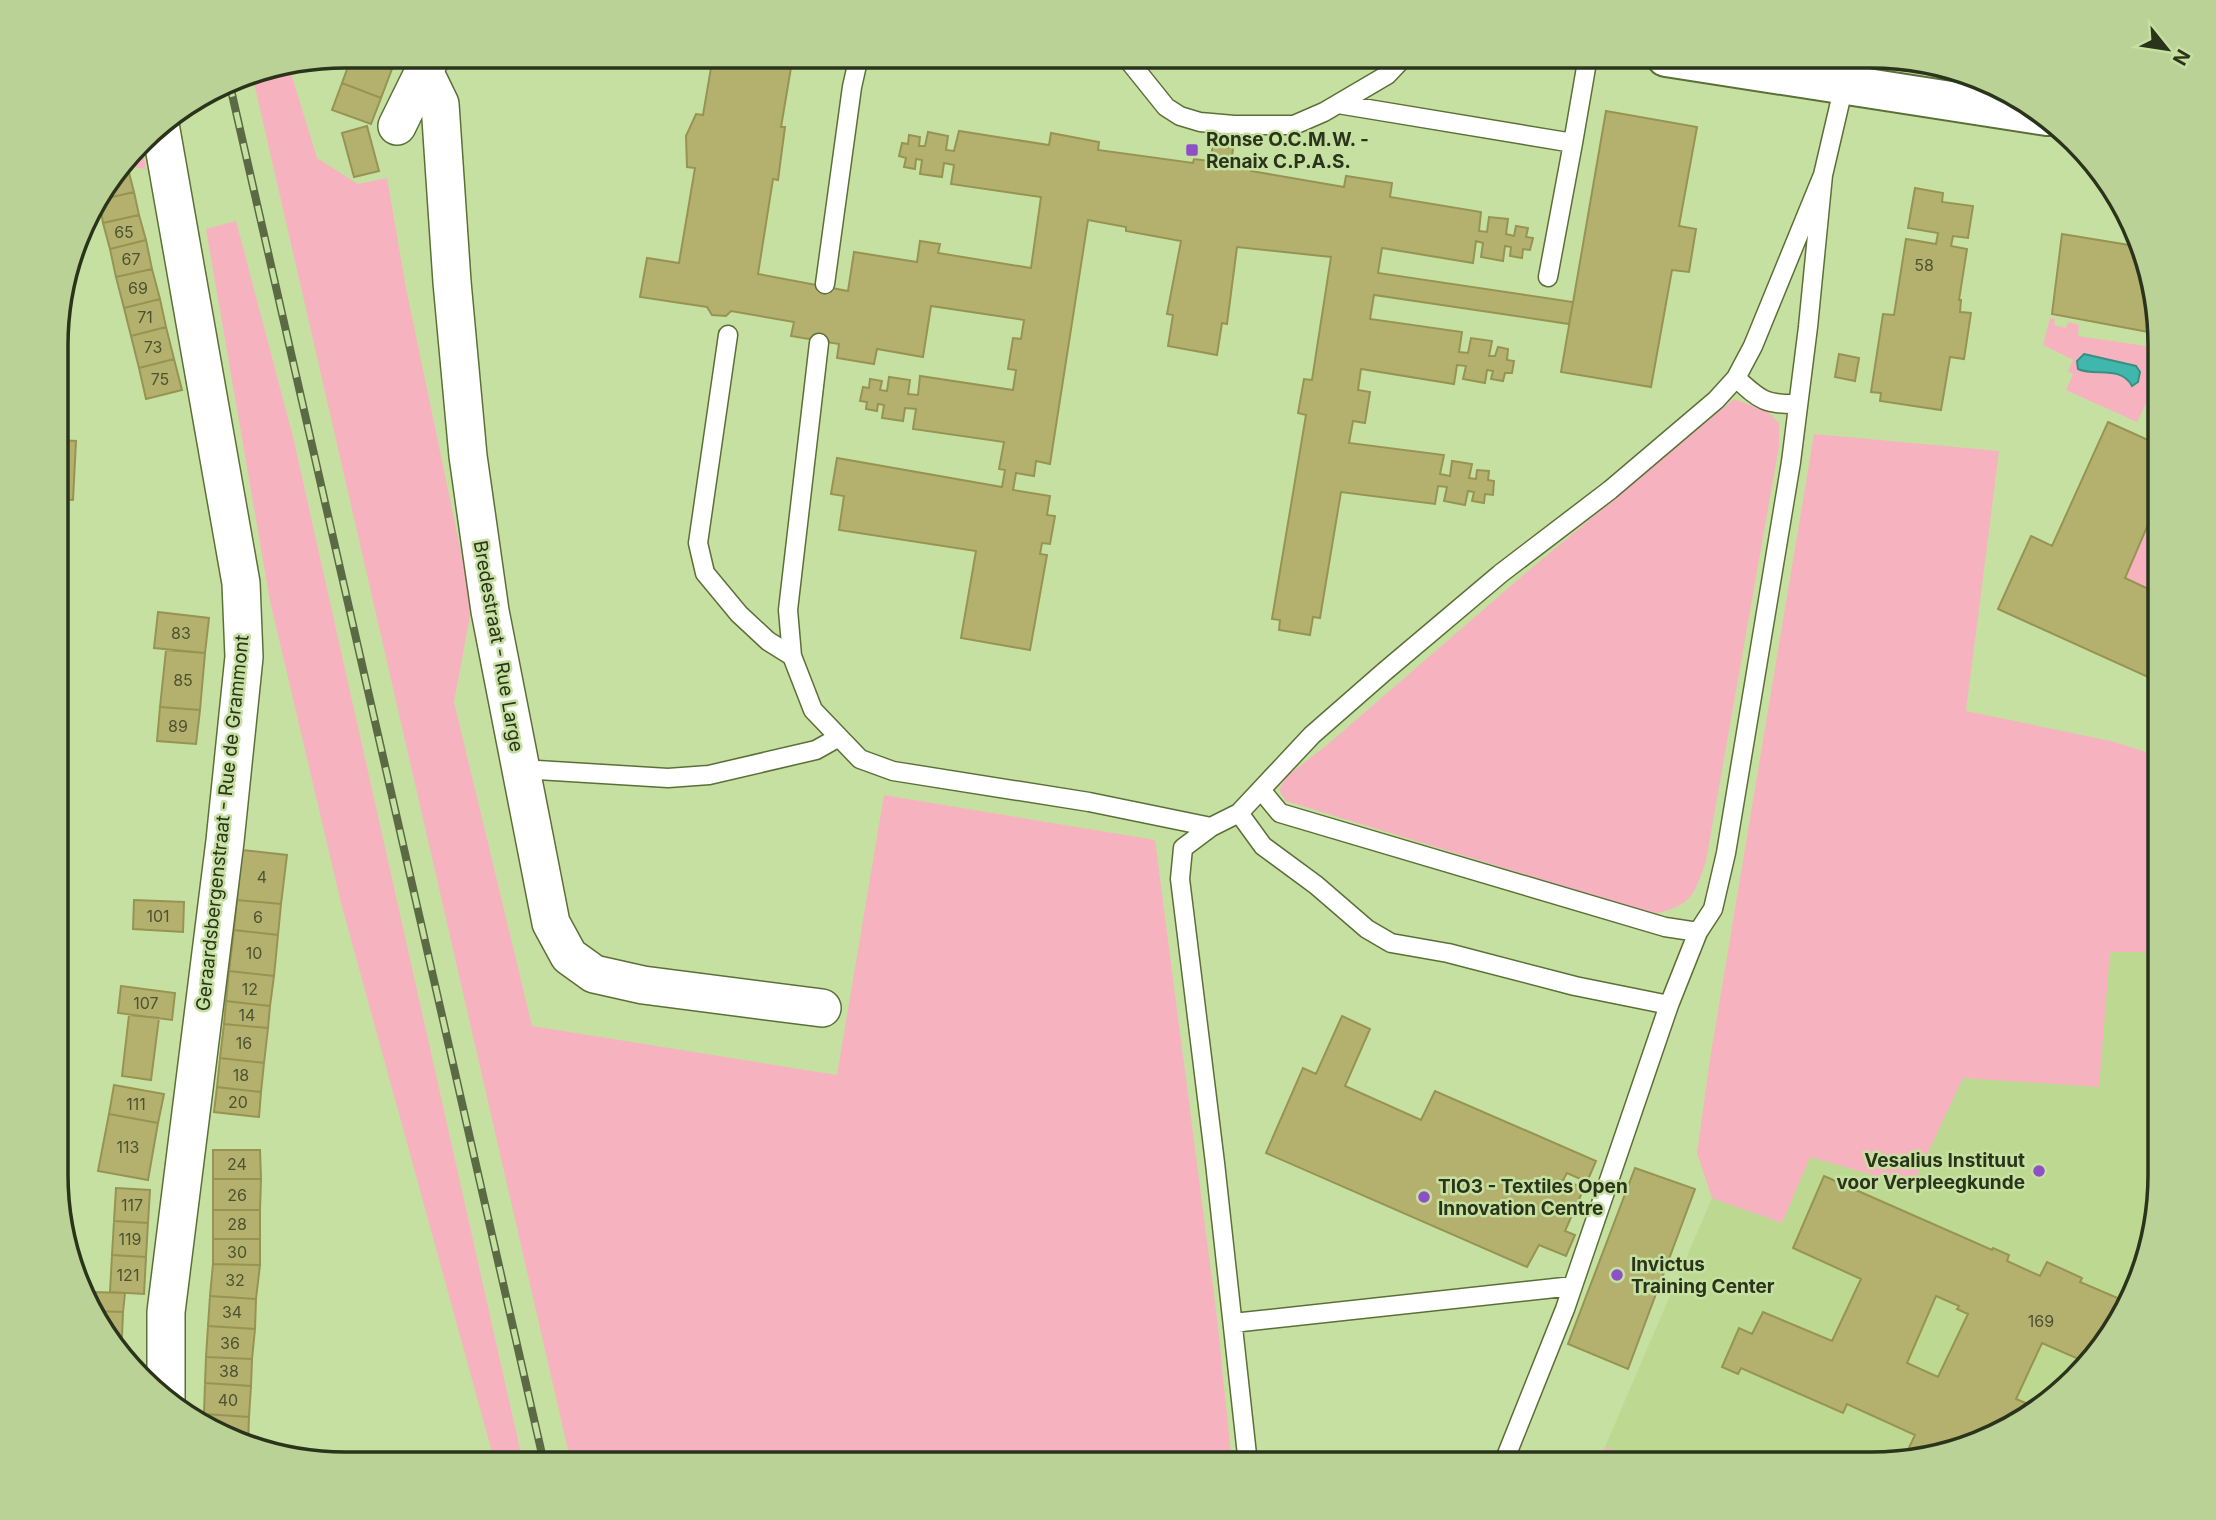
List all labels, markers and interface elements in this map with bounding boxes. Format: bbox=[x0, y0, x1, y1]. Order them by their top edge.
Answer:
north arrow bbox=[2132, 14, 2202, 84]
text: N bbox=[2168, 45, 2195, 69]
place label: Ronse O.C.M.W. - Renaix C.P.A.S. bbox=[1206, 128, 1369, 173]
marker: Ronse O.C.M.W. - Renaix C.P.A.S. bbox=[1184, 142, 1200, 158]
house number: 65 bbox=[114, 222, 134, 242]
house number: 67 bbox=[122, 249, 140, 269]
house number: 58 bbox=[1914, 255, 1934, 275]
house number: 69 bbox=[128, 278, 148, 298]
house number: 71 bbox=[137, 307, 153, 327]
house number: 73 bbox=[144, 337, 162, 357]
house number: 75 bbox=[151, 369, 169, 389]
street label: Bredestraat - Rue Large bbox=[469, 539, 528, 754]
house number: 83 bbox=[171, 623, 191, 643]
street label: Geraardsbergenstraat - Rue de Grammont bbox=[191, 634, 254, 1012]
house number: 85 bbox=[173, 670, 193, 690]
house number: 89 bbox=[168, 716, 188, 736]
house number: 4 bbox=[257, 867, 267, 887]
house number: 101 bbox=[146, 906, 170, 926]
house number: 6 bbox=[253, 907, 263, 927]
house number: 10 bbox=[246, 943, 262, 963]
house number: 12 bbox=[242, 979, 258, 999]
house number: 107 bbox=[133, 993, 159, 1013]
house number: 14 bbox=[239, 1005, 255, 1025]
house number: 16 bbox=[236, 1033, 252, 1053]
house number: 18 bbox=[233, 1065, 249, 1085]
house number: 20 bbox=[228, 1092, 248, 1112]
house number: 111 bbox=[126, 1094, 146, 1114]
house number: 113 bbox=[117, 1137, 139, 1157]
place label: Vesalius Instituut voor Verpleegkunde bbox=[1836, 1149, 2025, 1194]
house number: 24 bbox=[227, 1154, 247, 1174]
marker: Vesalius Instituut voor Verpleegkunde bbox=[2031, 1163, 2047, 1179]
place label: TIO3 - Textiles Open Innovation Centre bbox=[1438, 1175, 1628, 1220]
house number: 26 bbox=[227, 1185, 247, 1205]
marker: TIO3 - Textiles Open Innovation Centre bbox=[1416, 1189, 1432, 1205]
house number: 117 bbox=[121, 1195, 143, 1215]
house number: 28 bbox=[227, 1214, 247, 1234]
house number: 119 bbox=[119, 1229, 141, 1249]
house number: 30 bbox=[227, 1242, 247, 1262]
place label: Invictus Training Center bbox=[1631, 1253, 1775, 1298]
house number: 121 bbox=[117, 1265, 139, 1285]
marker: Invictus Training Center bbox=[1609, 1267, 1625, 1283]
house number: 32 bbox=[225, 1270, 245, 1290]
house number: 34 bbox=[222, 1302, 242, 1322]
house number: 169 bbox=[2028, 1311, 2054, 1331]
house number: 36 bbox=[220, 1333, 240, 1353]
house number: 38 bbox=[219, 1361, 239, 1381]
house number: 40 bbox=[218, 1390, 238, 1410]

